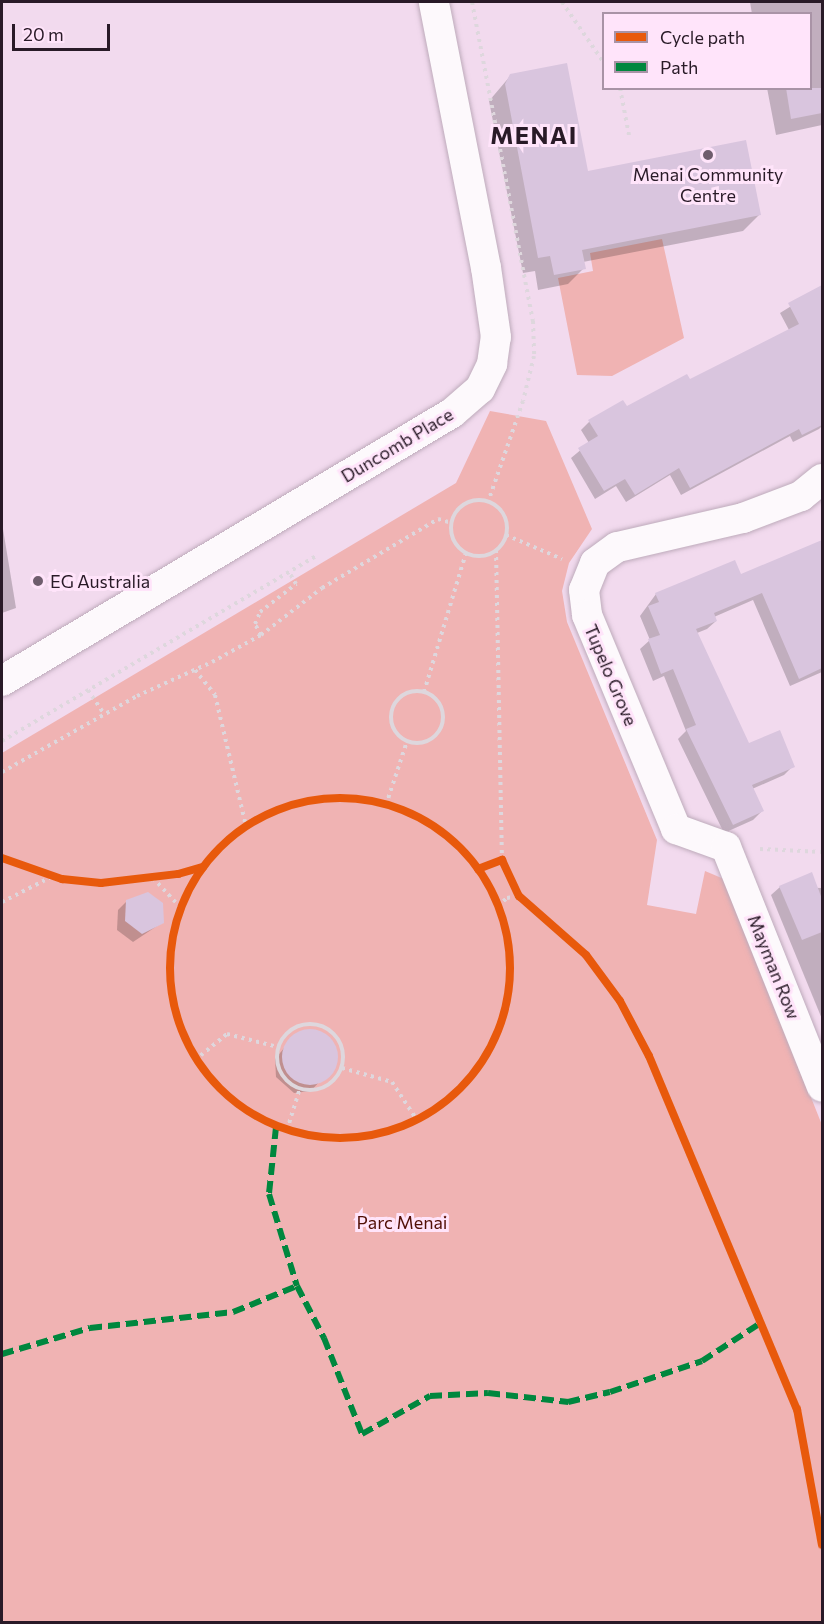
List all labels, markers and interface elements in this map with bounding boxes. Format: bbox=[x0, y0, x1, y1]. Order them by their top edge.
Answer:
scale bar bbox=[15, 12, 112, 50]
legend bbox=[602, 12, 812, 90]
text: 20 m bbox=[23, 23, 64, 45]
text: Cycle path bbox=[660, 26, 745, 48]
text: Path bbox=[660, 56, 698, 78]
district label: MENAI bbox=[490, 121, 578, 149]
marker: Menai Community Centre bbox=[701, 148, 715, 162]
place label: Menai Community Centre bbox=[633, 164, 783, 207]
street label: Duncomb Place bbox=[337, 403, 457, 487]
place label: EG Australia bbox=[50, 570, 150, 592]
marker: EG Australia bbox=[31, 574, 45, 588]
street label: Tupelo Grove bbox=[580, 621, 642, 729]
street label: Mayman Row bbox=[743, 912, 805, 1022]
park label: Parc Menai bbox=[357, 1211, 447, 1233]

